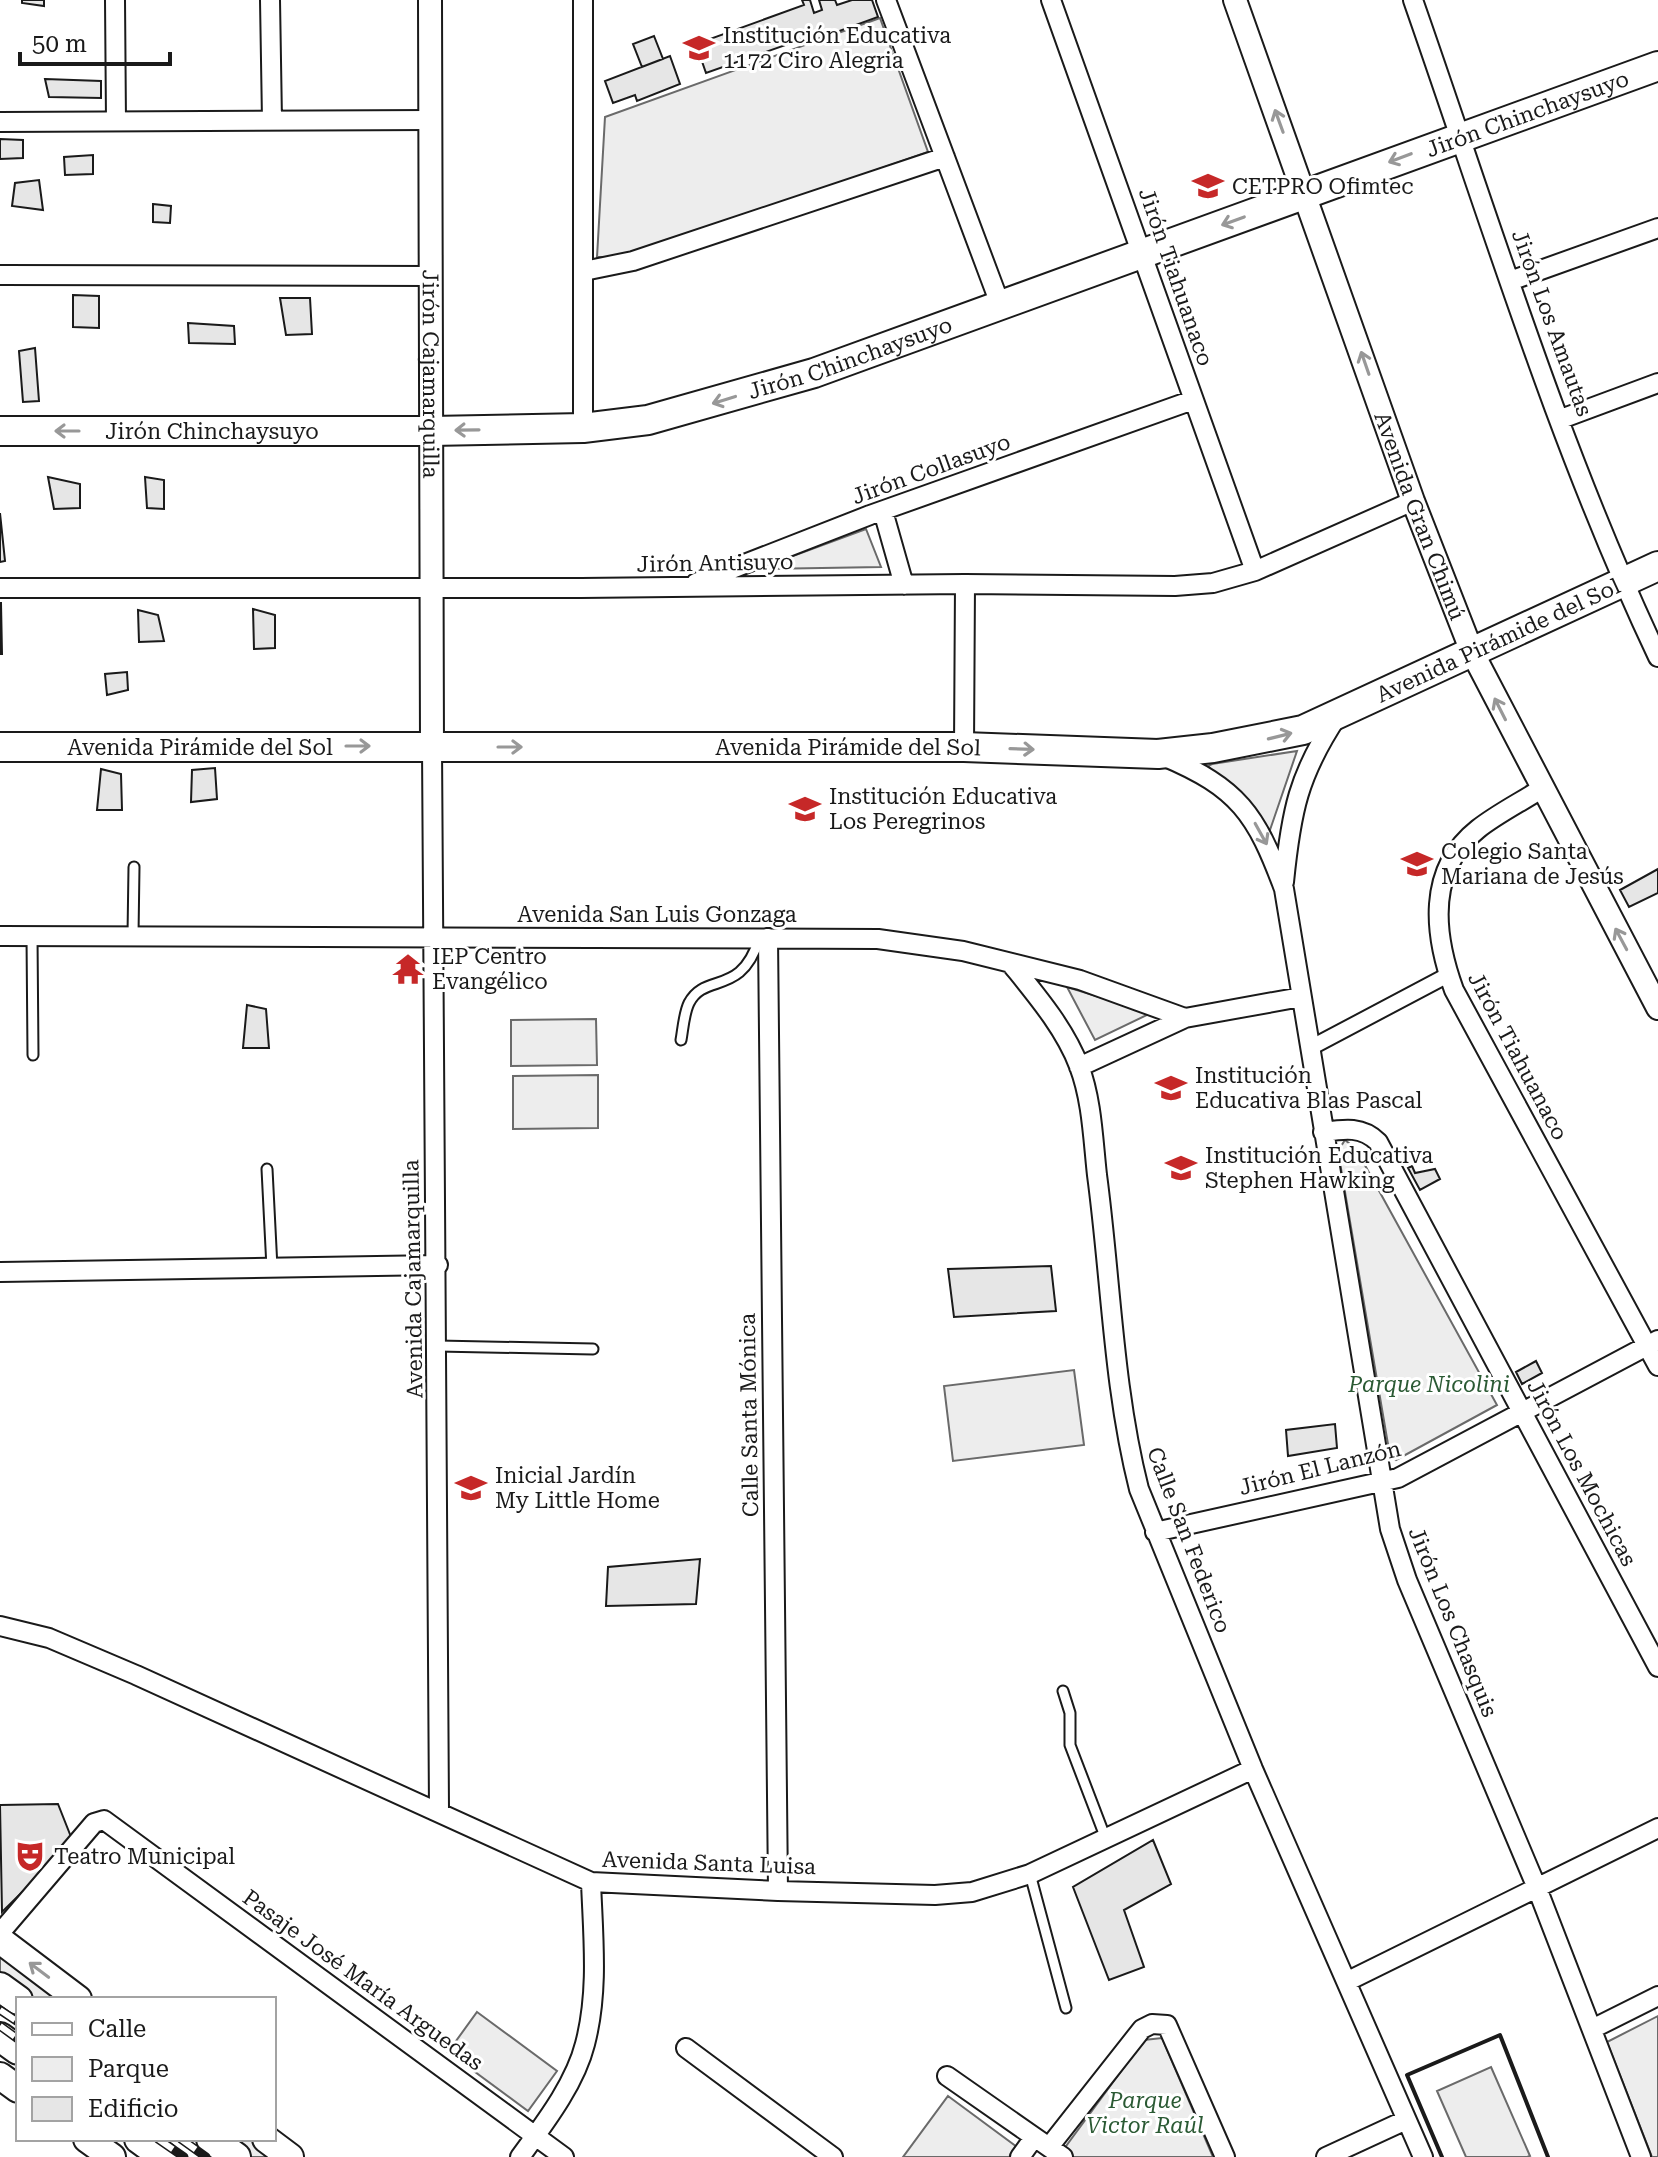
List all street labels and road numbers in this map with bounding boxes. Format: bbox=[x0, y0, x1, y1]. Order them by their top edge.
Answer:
street label: Jirón Chinchaysuyo bbox=[1423, 65, 1632, 162]
street label: Jirón Tiahuanaco bbox=[1134, 185, 1218, 369]
street label: Jirón Los Amautas bbox=[1507, 227, 1597, 419]
street label: Jirón Cajamarquilla bbox=[418, 270, 444, 479]
street label: Jirón Chinchaysuyo bbox=[745, 311, 955, 404]
street label: Avenida Gran Chimú bbox=[1370, 408, 1471, 624]
street label: Jirón Chinchaysuyo bbox=[105, 419, 319, 444]
street label: Jirón Collasuyo bbox=[848, 429, 1014, 509]
street label: Jirón Antisuyo bbox=[637, 549, 793, 577]
street label: Avenida Pirámide del Sol bbox=[1372, 573, 1624, 707]
street label: Avenida Pirámide del Sol bbox=[715, 734, 981, 760]
street label: Avenida Pirámide del Sol bbox=[67, 735, 333, 760]
street label: Avenida San Luis Gonzaga bbox=[517, 902, 797, 927]
street label: Jirón Tiahuanaco bbox=[1463, 968, 1573, 1144]
street label: Avenida Cajamarquilla bbox=[398, 1159, 428, 1399]
street label: Calle Santa Mónica bbox=[735, 1313, 763, 1517]
street label: Jirón Los Mochicas bbox=[1522, 1376, 1642, 1570]
street label: Jirón El Lanzón bbox=[1236, 1436, 1404, 1500]
street label: Calle San Federico bbox=[1142, 1444, 1236, 1636]
street label: Jirón Los Chasquis bbox=[1404, 1524, 1502, 1720]
street label: Avenida Santa Luisa bbox=[602, 1847, 817, 1879]
street label: Pasaje José María Arguedas bbox=[238, 1884, 488, 2076]

